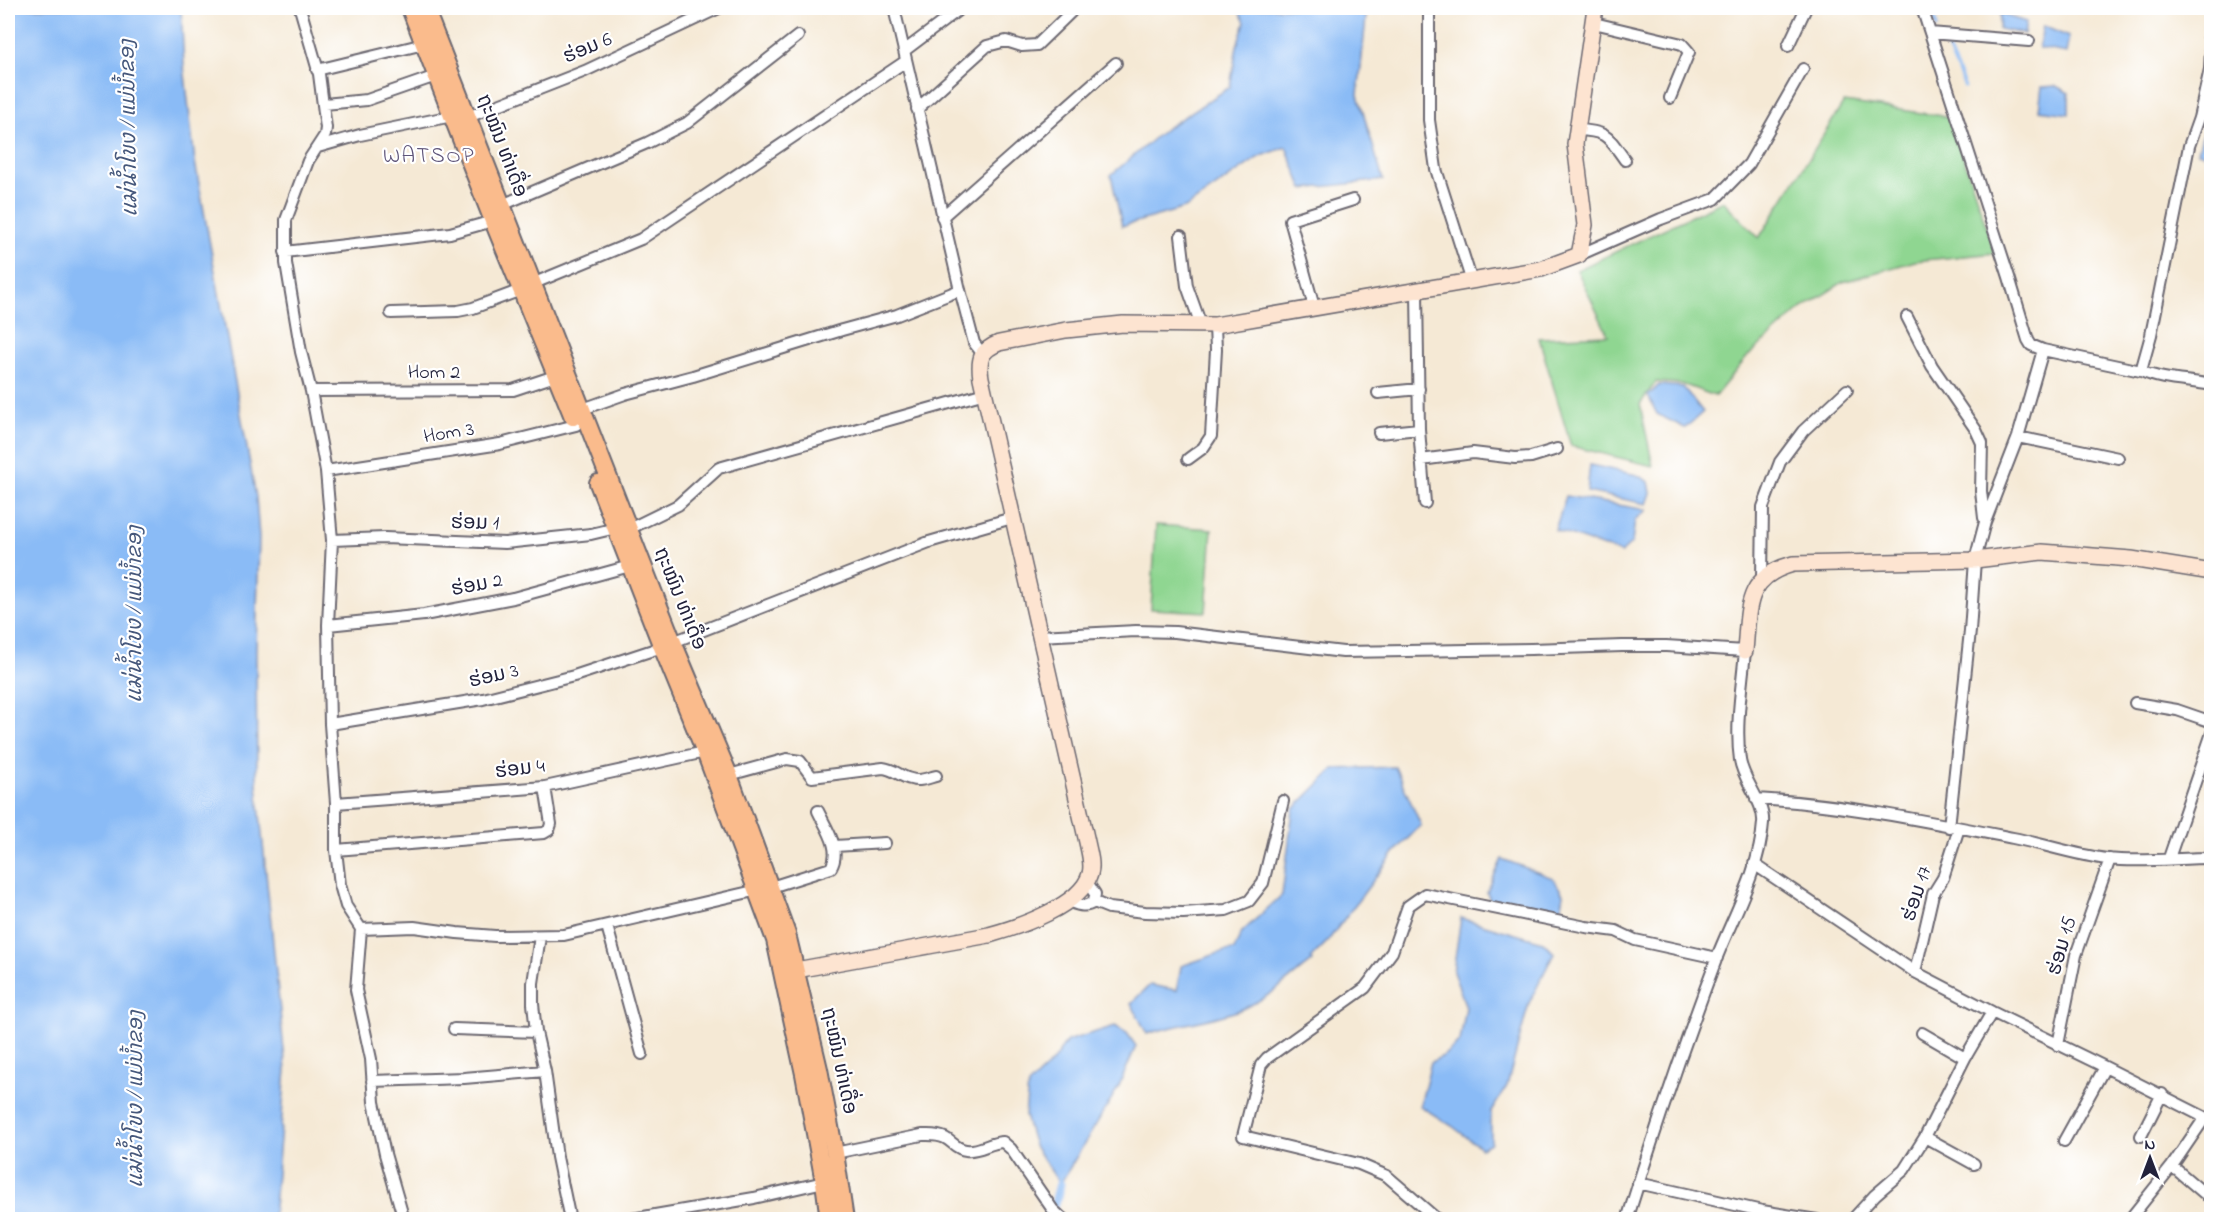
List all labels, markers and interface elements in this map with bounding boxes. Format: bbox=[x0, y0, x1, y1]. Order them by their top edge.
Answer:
street label: ຮ່ອມ 6 bbox=[559, 26, 617, 72]
water label: แม่น้ำโขง / ແມ່ນ້ຳຂອງ bbox=[106, 38, 147, 217]
street label: ຖະໝົນ ທ່າເດື່ອ bbox=[468, 89, 537, 202]
district label: WATSOP bbox=[383, 141, 475, 173]
street label: Hom 2 bbox=[408, 359, 460, 388]
street label: Hom 3 bbox=[422, 416, 476, 452]
street label: ຮ່ອມ 1 bbox=[451, 509, 499, 539]
water label: แม่น้ำโขง / ແມ່ນ້ຳຂອງ bbox=[114, 524, 151, 703]
street label: ຖະໝົນ ທ່າເດື່ອ bbox=[645, 542, 716, 655]
street label: ຮ່ອມ 2 bbox=[449, 567, 505, 605]
street label: ຮ່ອມ 3 bbox=[466, 657, 522, 697]
street label: ຮ່ອມ 4 bbox=[493, 753, 547, 787]
street label: ຮ່ອມ 17 bbox=[1895, 863, 1941, 925]
street label: ຮ່ອມ 15 bbox=[2041, 913, 2085, 979]
street label: ຖະໝົນ ທ່າເດື່ອ bbox=[813, 1004, 866, 1117]
water label: แม่น้ำโขง / ແມ່ນ້ຳຂອງ bbox=[115, 1009, 152, 1188]
north arrow bbox=[2120, 1128, 2180, 1188]
text: N bbox=[2145, 1133, 2156, 1157]

